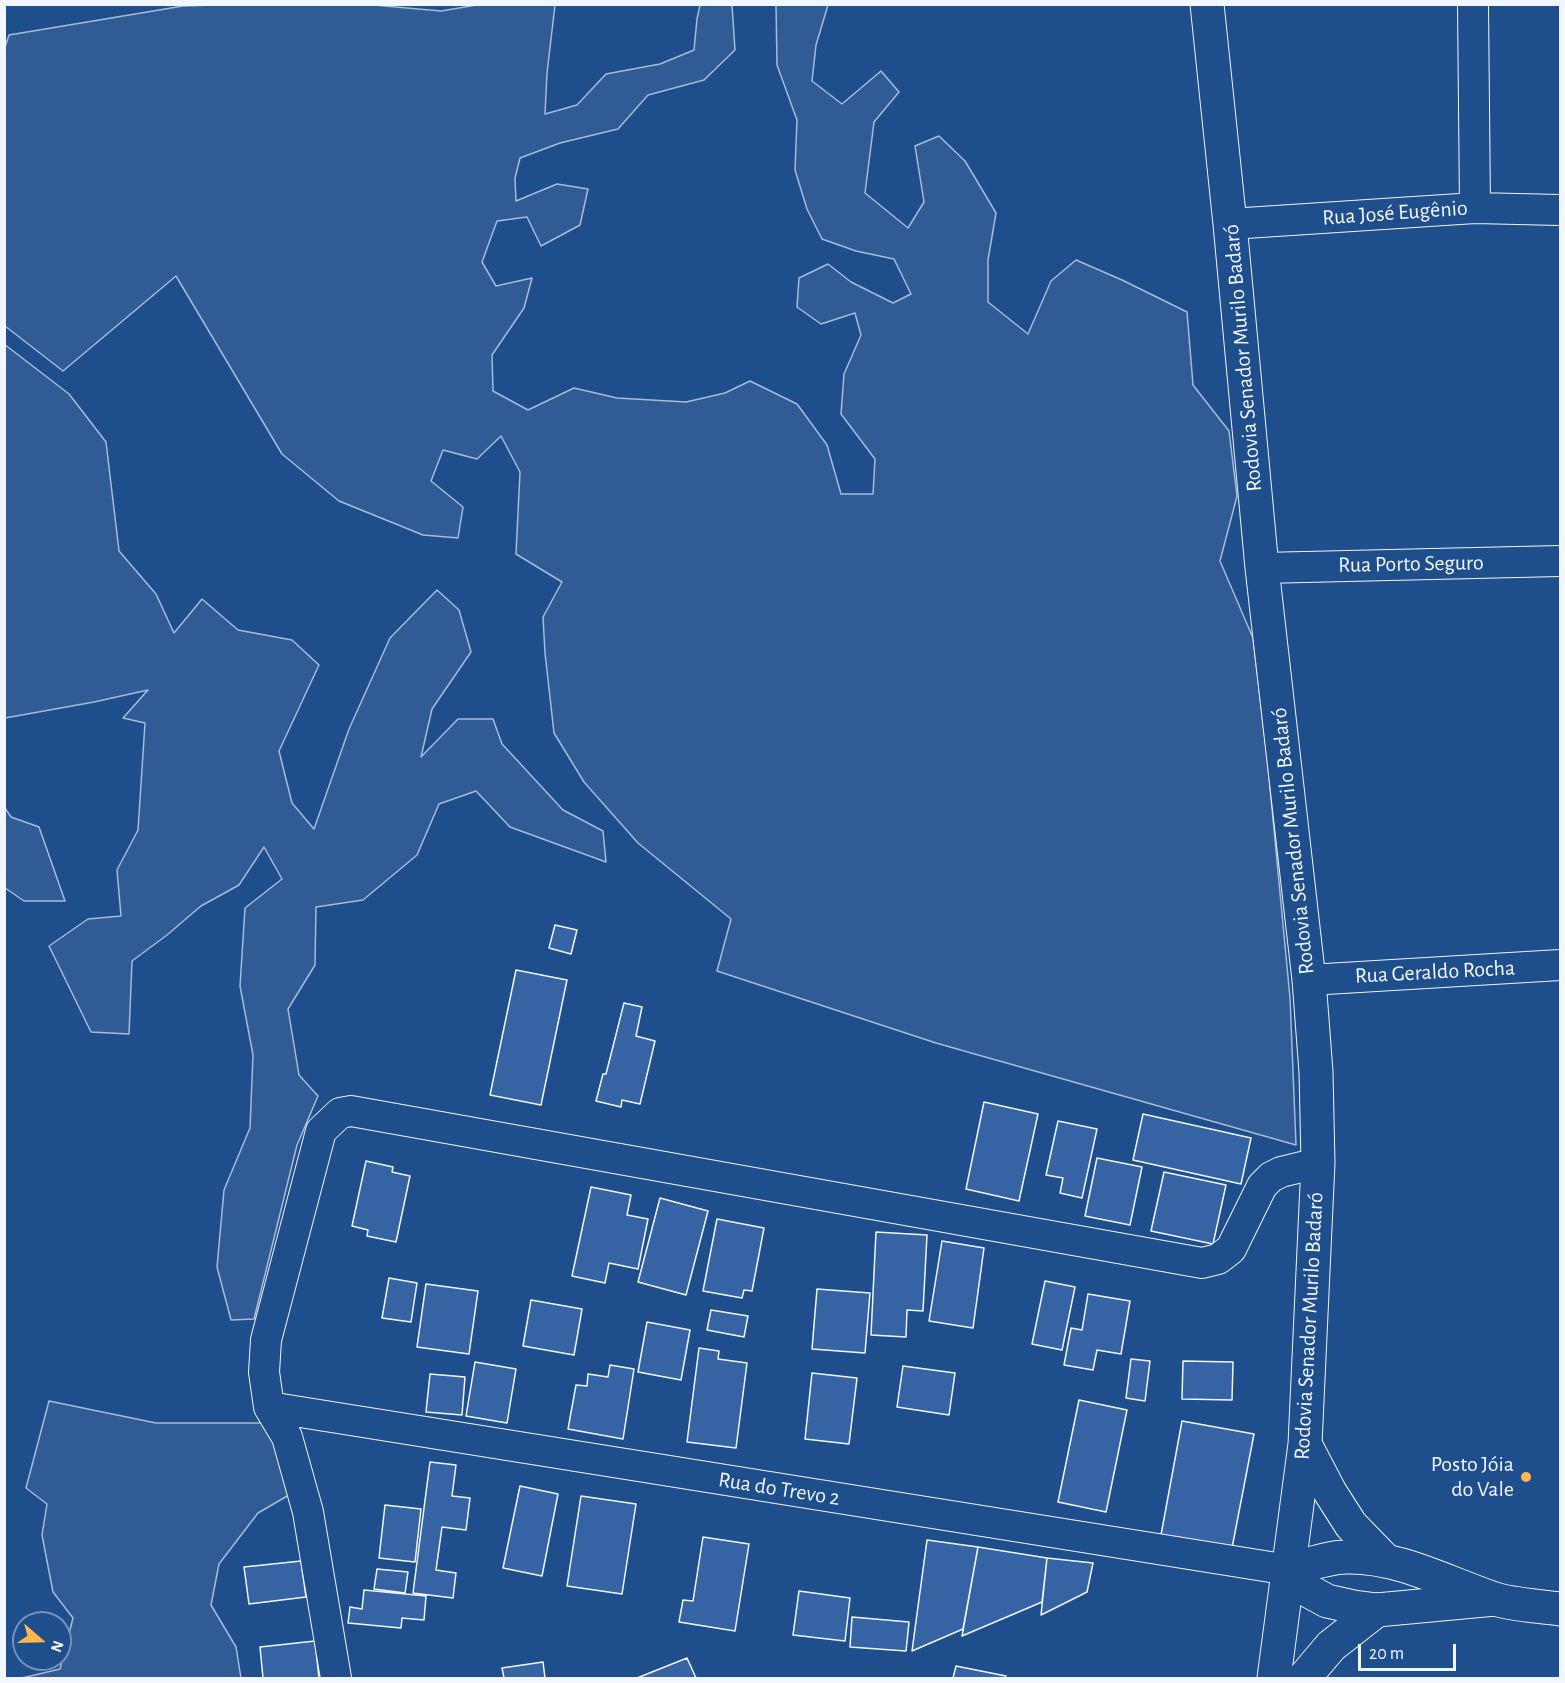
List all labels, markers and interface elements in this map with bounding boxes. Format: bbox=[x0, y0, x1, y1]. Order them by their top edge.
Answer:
street label: Rua José Eugênio bbox=[1321, 195, 1469, 231]
street label: Rodovia Senador Murilo Badaró bbox=[1218, 223, 1268, 493]
street label: Rua Porto Seguro bbox=[1338, 550, 1484, 578]
street label: Rodovia Senador Murilo Badaró bbox=[1266, 706, 1320, 976]
street label: Rua Geraldo Rocha bbox=[1354, 955, 1516, 989]
street label: Rodovia Senador Murilo Badaró bbox=[1289, 1191, 1329, 1461]
place label: Posto Jóia do Vale bbox=[1431, 1451, 1514, 1502]
street label: Rua do Trevo 2 bbox=[716, 1466, 842, 1512]
marker: Posto Jóia do Vale bbox=[1519, 1470, 1533, 1484]
north arrow bbox=[12, 1611, 72, 1671]
scale bar bbox=[1361, 1632, 1458, 1670]
text: N bbox=[48, 1639, 66, 1654]
text: 20 m bbox=[1369, 1645, 1404, 1663]

